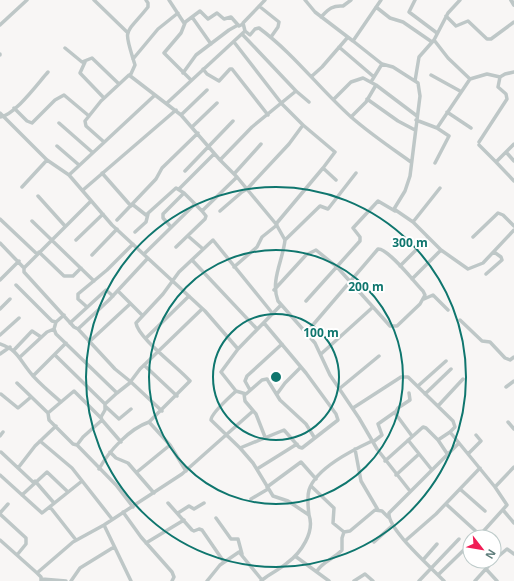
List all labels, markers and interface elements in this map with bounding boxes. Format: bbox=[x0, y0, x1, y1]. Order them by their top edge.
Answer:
text: 300 m bbox=[392, 234, 428, 251]
text: 200 m bbox=[348, 278, 384, 295]
text: 100 m bbox=[303, 324, 339, 341]
centre of rings bbox=[269, 370, 283, 384]
north arrow bbox=[462, 529, 502, 569]
text: N bbox=[482, 547, 500, 562]

